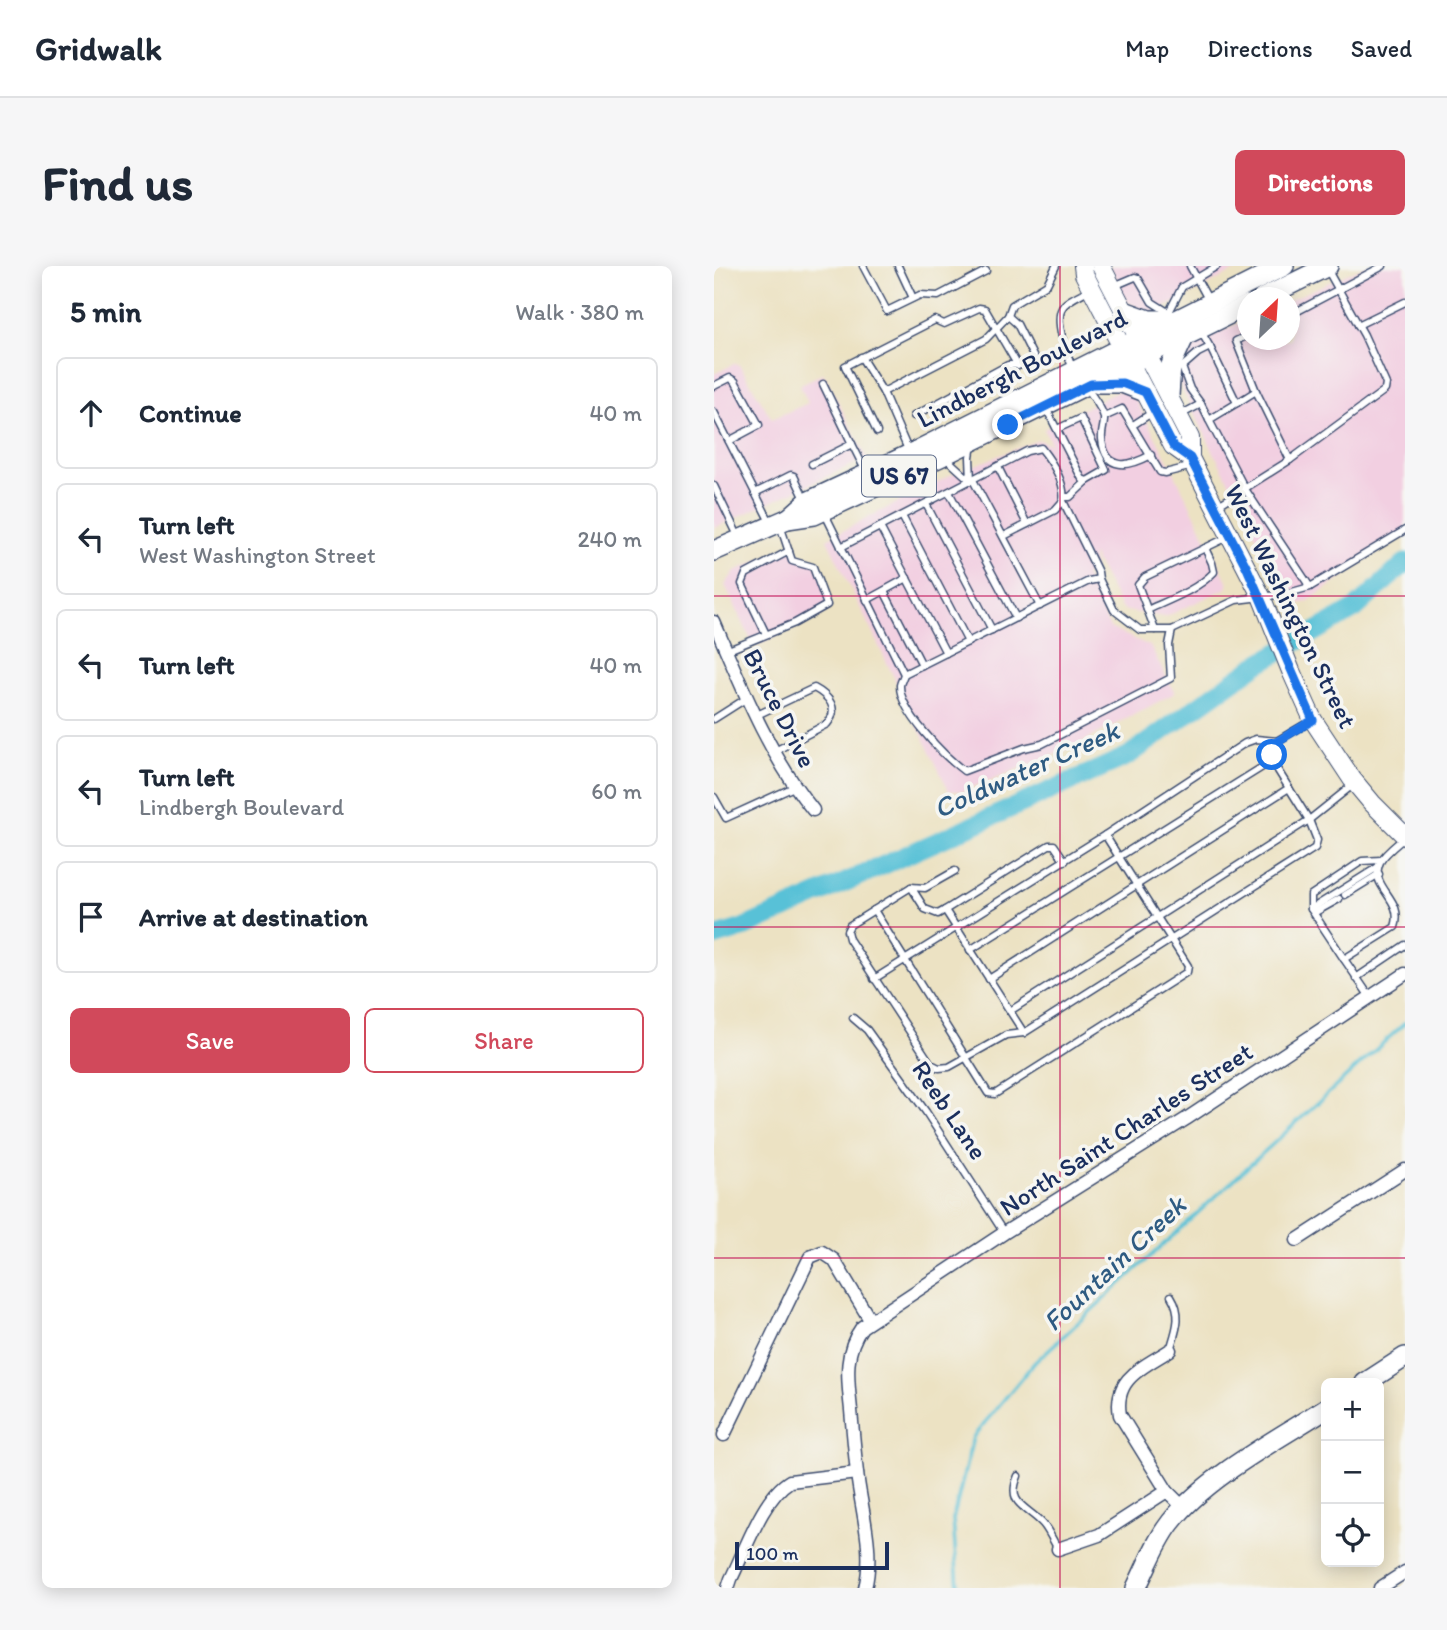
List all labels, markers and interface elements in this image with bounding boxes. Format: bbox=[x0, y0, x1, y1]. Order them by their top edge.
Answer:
text: Gridwalk bbox=[35, 29, 162, 68]
text: Map bbox=[1125, 34, 1169, 63]
text: Directions bbox=[1207, 34, 1313, 63]
text: Saved bbox=[1351, 34, 1412, 63]
button: Directions bbox=[1235, 150, 1405, 215]
text: Find us bbox=[42, 153, 193, 212]
north arrow bbox=[1237, 287, 1300, 350]
text: 5 min bbox=[70, 293, 141, 330]
text: Walk · 380 m bbox=[515, 298, 644, 326]
street label: Lindbergh Boulevard bbox=[911, 301, 1133, 435]
icon: ahead bbox=[72, 394, 110, 432]
text: Continue bbox=[139, 397, 242, 429]
text: 40 m bbox=[589, 399, 642, 427]
route end bbox=[992, 409, 1023, 440]
road number: US 67 bbox=[862, 456, 936, 496]
street label: West Washington Street bbox=[1218, 479, 1364, 733]
text: Turn left bbox=[139, 509, 235, 541]
icon: left bbox=[72, 520, 110, 558]
text: 240 m bbox=[577, 525, 642, 553]
text: West Washington Street bbox=[139, 541, 376, 569]
street label: Bruce Drive bbox=[736, 643, 824, 773]
icon: left bbox=[72, 646, 110, 684]
text: Turn left bbox=[139, 649, 235, 681]
text: 40 m bbox=[589, 651, 642, 679]
water label: Coldwater Creek bbox=[928, 712, 1125, 825]
route start bbox=[1256, 739, 1287, 770]
text: Turn left bbox=[139, 761, 235, 793]
icon: left bbox=[72, 772, 110, 810]
text: 60 m bbox=[591, 777, 642, 805]
text: Lindbergh Boulevard bbox=[139, 793, 344, 821]
icon: arrive bbox=[72, 898, 110, 936]
text: Arrive at destination bbox=[139, 901, 368, 933]
button: Save bbox=[70, 1008, 350, 1073]
button: Share bbox=[364, 1008, 644, 1073]
street label: North Saint Charles Street bbox=[993, 1035, 1259, 1223]
street label: Reeb Lane bbox=[905, 1054, 995, 1166]
water label: Fountain Creek bbox=[1035, 1187, 1194, 1338]
map controls bbox=[1321, 1378, 1384, 1567]
button: + bbox=[1321, 1378, 1384, 1441]
button: − bbox=[1321, 1441, 1384, 1504]
button: locate bbox=[1321, 1504, 1384, 1567]
scale bar bbox=[735, 1539, 889, 1571]
text: 100 m bbox=[746, 1542, 798, 1565]

